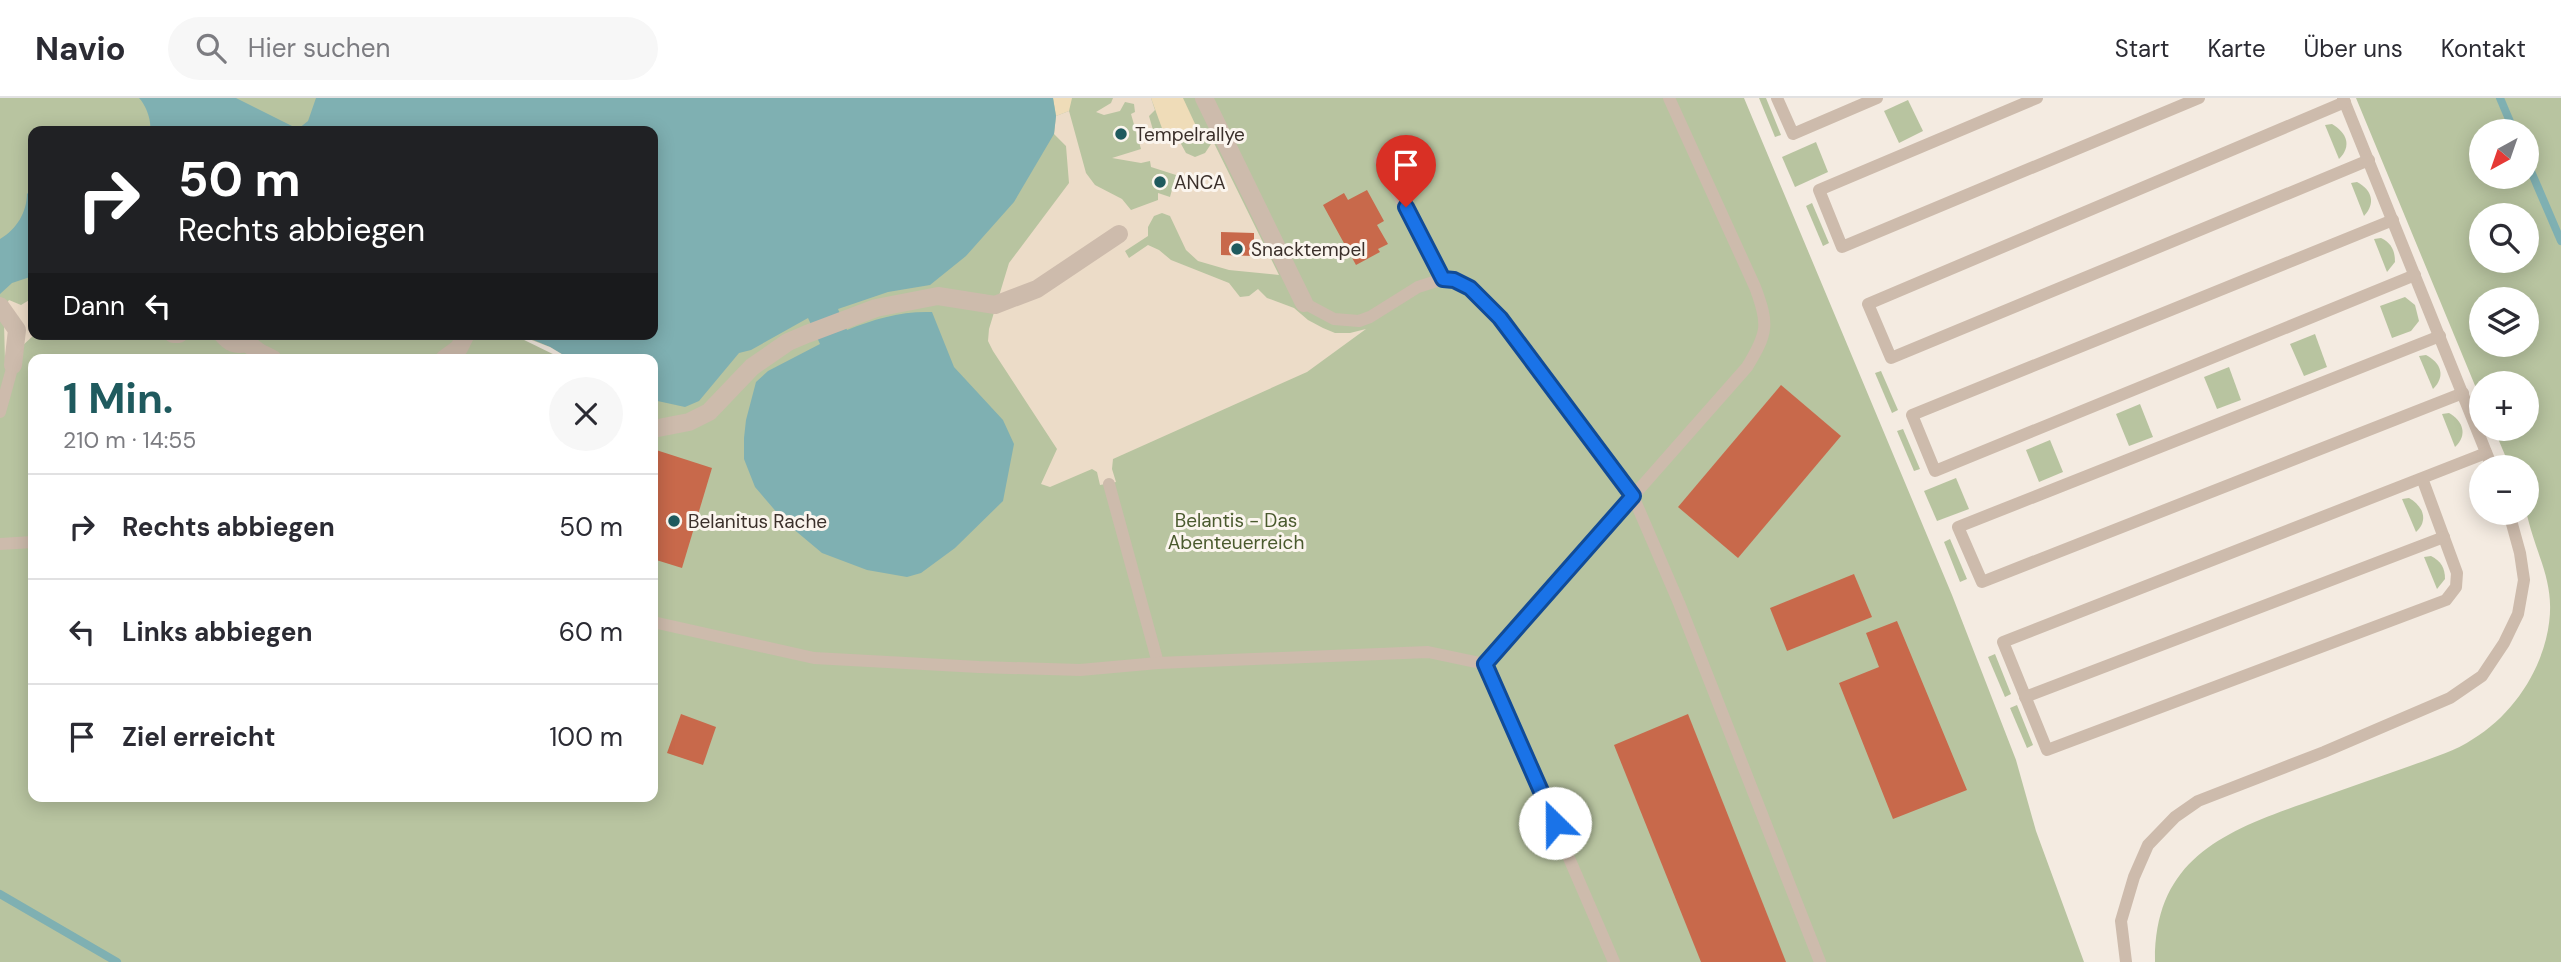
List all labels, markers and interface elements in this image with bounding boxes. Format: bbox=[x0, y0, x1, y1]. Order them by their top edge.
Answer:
search box bbox=[168, 17, 658, 80]
text: Navio bbox=[35, 27, 126, 70]
icon: search bbox=[192, 29, 230, 67]
text: Hier suchen bbox=[248, 31, 390, 65]
text: Start bbox=[2115, 33, 2169, 64]
text: Karte bbox=[2207, 33, 2266, 64]
text: Über uns bbox=[2304, 33, 2403, 64]
text: Kontakt bbox=[2441, 33, 2526, 64]
north arrow bbox=[2469, 119, 2539, 189]
map controls bbox=[2469, 119, 2539, 525]
place label: Tempelrallye bbox=[1135, 122, 1245, 147]
marker: Tempelrallye bbox=[1113, 126, 1129, 142]
pin bbox=[1376, 135, 1436, 207]
icon: arrive bbox=[1387, 146, 1425, 184]
text: 50 m bbox=[178, 147, 301, 211]
icon: right bbox=[63, 154, 154, 245]
place label: ANCA bbox=[1174, 170, 1226, 195]
marker: ANCA bbox=[1152, 174, 1168, 190]
button: search bbox=[2469, 203, 2539, 273]
text: Rechts abbiegen bbox=[178, 209, 425, 251]
place label: Snacktempel bbox=[1251, 237, 1366, 262]
marker: Snacktempel bbox=[1229, 241, 1245, 257]
icon: left bbox=[139, 287, 177, 325]
button: layers bbox=[2469, 287, 2539, 357]
text: Dann bbox=[63, 289, 125, 323]
text: 1 Min. bbox=[63, 371, 173, 426]
button: + bbox=[2469, 371, 2539, 441]
button: close bbox=[549, 377, 623, 451]
text: 210 m · 14:55 bbox=[63, 425, 196, 455]
button: − bbox=[2469, 455, 2539, 525]
icon: right bbox=[63, 508, 101, 546]
park label: Belantis - Das Abenteuerreich bbox=[1168, 508, 1304, 555]
place label: Belanitus Rache bbox=[688, 509, 827, 534]
text: Rechts abbiegen bbox=[122, 510, 335, 544]
text: 50 m bbox=[559, 510, 623, 544]
marker: Belanitus Rache bbox=[666, 513, 682, 529]
icon: left bbox=[63, 613, 101, 651]
text: Links abbiegen bbox=[122, 615, 312, 649]
text: 60 m bbox=[559, 615, 623, 649]
icon: arrive bbox=[63, 718, 101, 756]
text: Ziel erreicht bbox=[122, 720, 275, 754]
text: 100 m bbox=[549, 720, 623, 754]
position arrow bbox=[1518, 786, 1592, 860]

